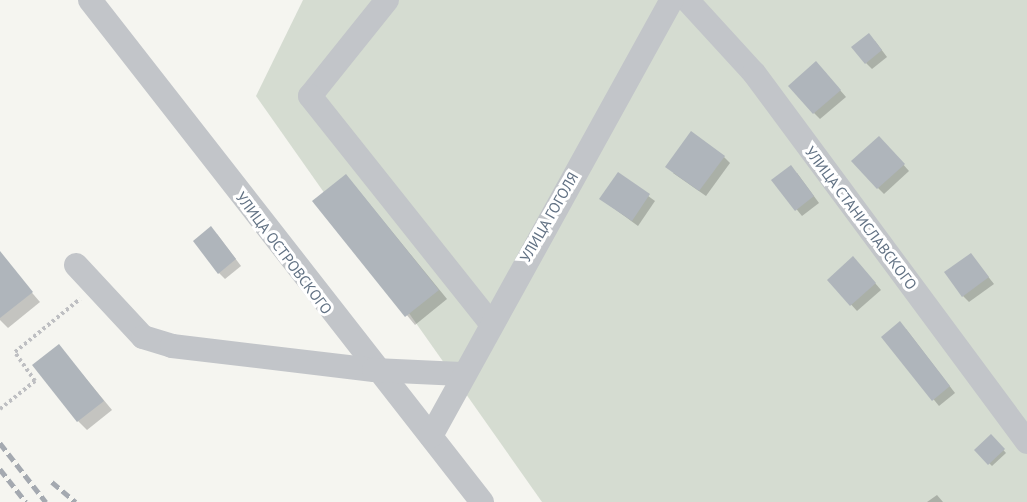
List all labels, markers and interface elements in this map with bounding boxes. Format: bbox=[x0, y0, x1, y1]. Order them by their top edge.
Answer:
street label: УЛИЦА СТАНИСЛАВСКОГО bbox=[801, 143, 921, 293]
street label: УЛИЦА ГОГОЛЯ bbox=[516, 169, 582, 265]
street label: УЛИЦА ОСТРОВСКОГО bbox=[232, 188, 336, 318]

